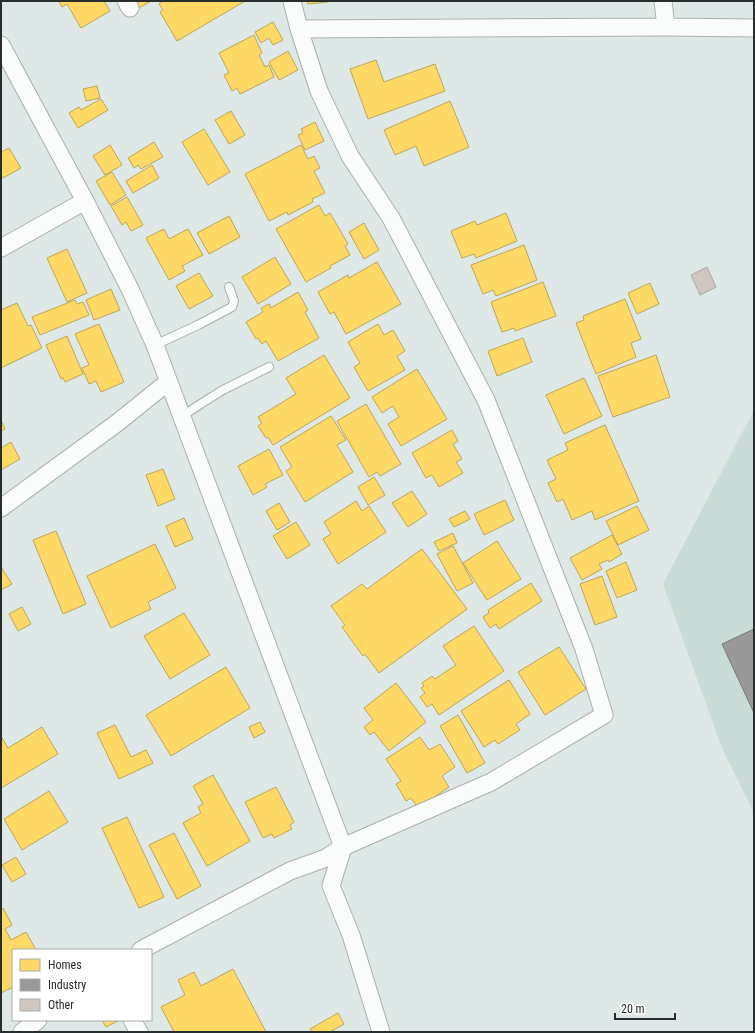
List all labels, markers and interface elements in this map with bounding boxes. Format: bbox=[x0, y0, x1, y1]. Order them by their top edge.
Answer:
legend bbox=[12, 949, 152, 1021]
text: Homes bbox=[48, 958, 82, 972]
text: Industry bbox=[48, 978, 86, 992]
scale bar bbox=[615, 995, 675, 1021]
text: Other bbox=[48, 998, 74, 1012]
text: 20 m bbox=[621, 1002, 645, 1016]

